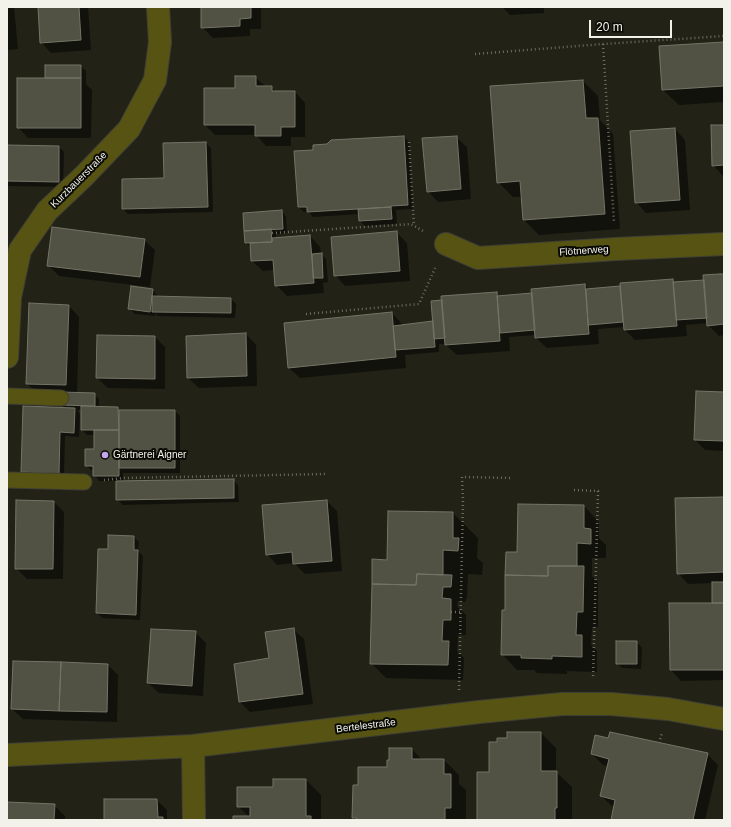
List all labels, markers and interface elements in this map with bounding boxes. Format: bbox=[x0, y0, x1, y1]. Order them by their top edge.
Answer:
scale bar bbox=[591, 12, 674, 38]
text: 20 m bbox=[596, 20, 623, 34]
street label: Kurzbauerstraße bbox=[48, 149, 110, 211]
street label: Flötnerweg bbox=[559, 243, 609, 259]
place label: Gärtnerei Aigner bbox=[113, 449, 186, 461]
marker: Gärtnerei Aigner bbox=[100, 450, 110, 460]
street label: Bertelestraße bbox=[335, 716, 397, 736]

